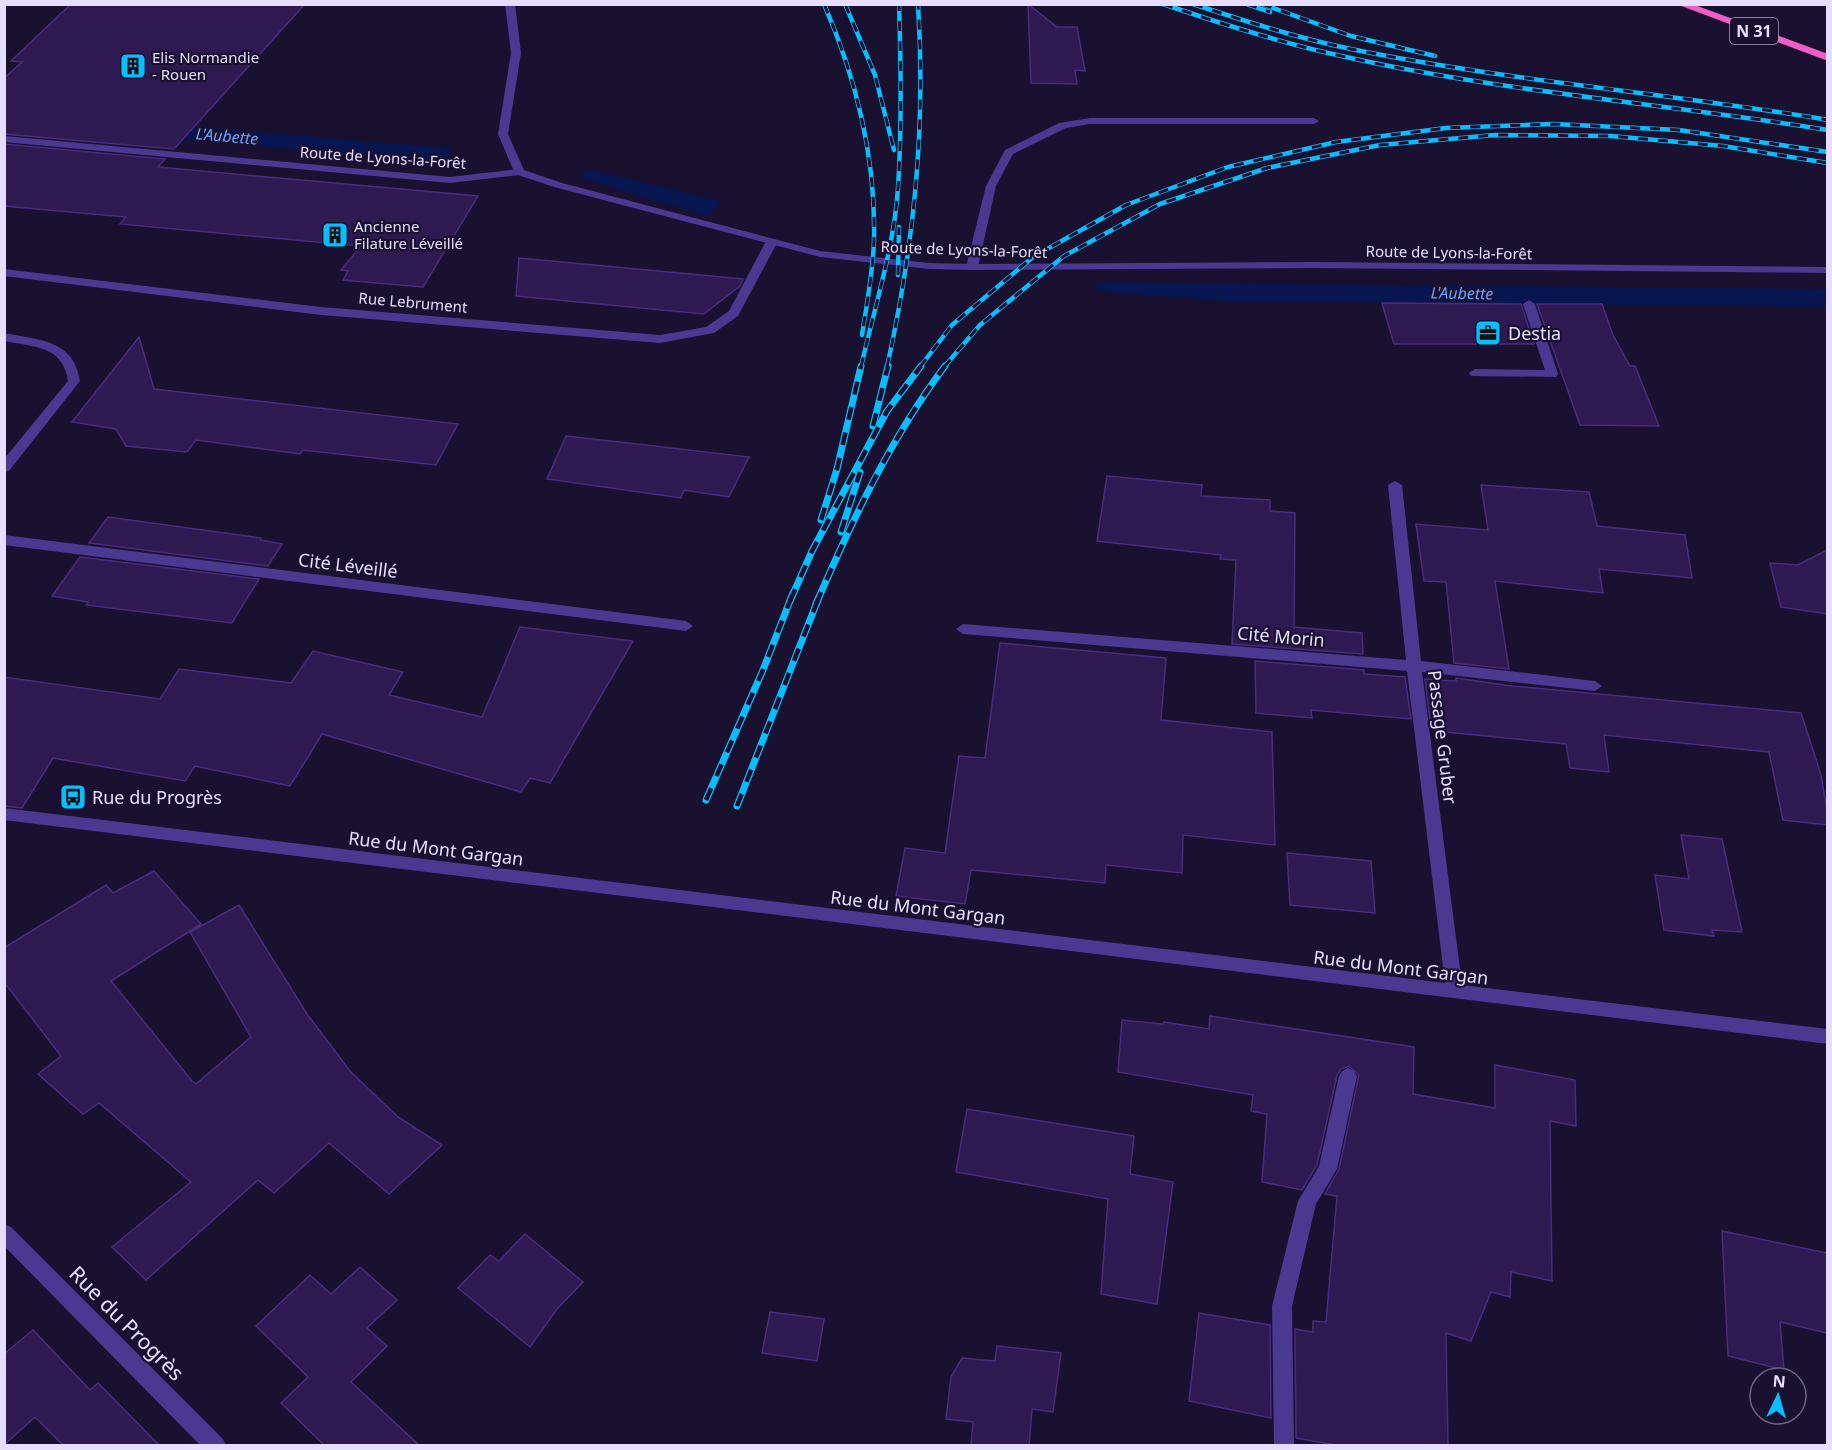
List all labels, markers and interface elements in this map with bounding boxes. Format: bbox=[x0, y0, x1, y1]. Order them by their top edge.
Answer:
road number: N 31 bbox=[1730, 18, 1778, 44]
place label: Elis Normandie - Rouen bbox=[152, 47, 259, 84]
building icon: Elis Normandie - Rouen bbox=[118, 51, 148, 81]
water label: L'Aubette bbox=[195, 122, 259, 150]
street label: Route de Lyons-la-Forêt bbox=[299, 141, 467, 173]
place label: Ancienne Filature Léveillé bbox=[354, 216, 463, 253]
building icon: Ancienne Filature Léveillé bbox=[320, 220, 350, 250]
street label: Route de Lyons-la-Forêt bbox=[880, 236, 1048, 262]
street label: Route de Lyons-la-Forêt bbox=[1366, 241, 1533, 263]
water label: L'Aubette bbox=[1430, 281, 1494, 305]
street label: Rue Lebrument bbox=[358, 287, 469, 317]
office icon: Destia bbox=[1473, 318, 1503, 348]
place label: Destia bbox=[1508, 321, 1561, 345]
street label: Cité Léveillé bbox=[297, 547, 399, 583]
street label: Cité Morin bbox=[1236, 620, 1326, 652]
street label: Passage Gruber bbox=[1423, 669, 1463, 806]
bus stop icon: Rue du Progrès bbox=[58, 782, 88, 812]
place label: Rue du Progrès bbox=[92, 785, 222, 809]
street label: Rue du Mont Gargan bbox=[347, 825, 525, 871]
street label: Rue du Mont Gargan bbox=[829, 884, 1007, 930]
street label: Rue du Mont Gargan bbox=[1312, 944, 1490, 990]
street label: Rue du Progrès bbox=[64, 1260, 190, 1386]
north arrow bbox=[1748, 1366, 1808, 1426]
text: N bbox=[1772, 1370, 1787, 1393]

